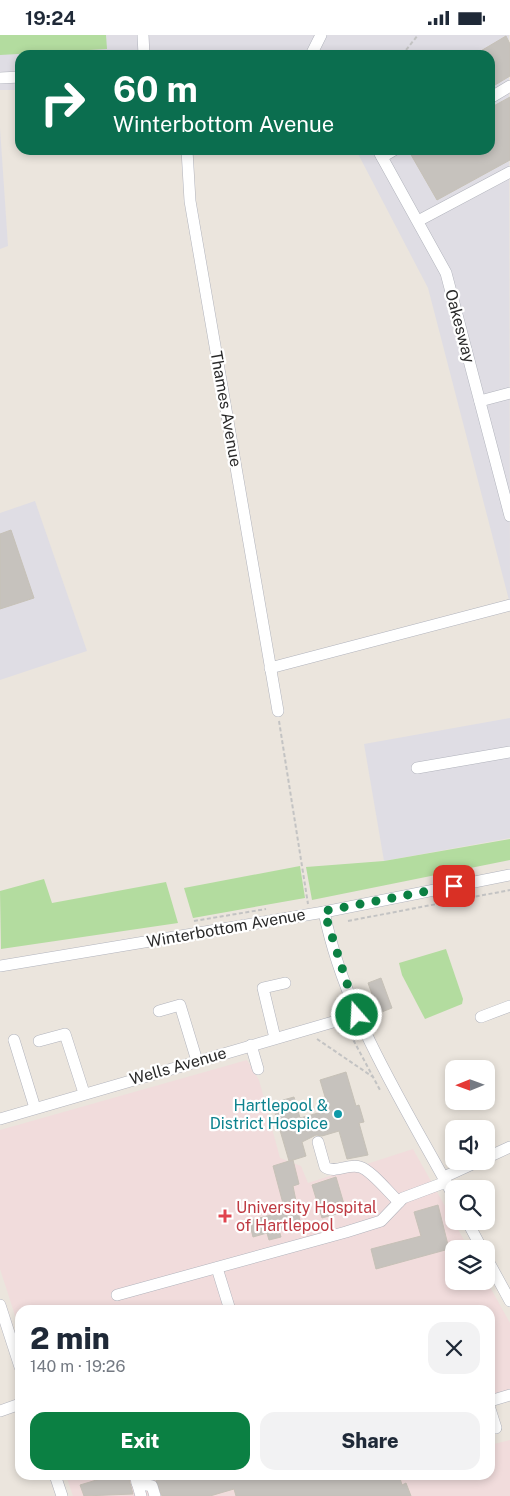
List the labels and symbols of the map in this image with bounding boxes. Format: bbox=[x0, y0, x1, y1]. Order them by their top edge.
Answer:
street label: Oakesway bbox=[441, 287, 479, 365]
street label: Thames Avenue bbox=[206, 350, 246, 468]
pin bbox=[433, 865, 475, 907]
street label: Winterbottom Avenue bbox=[145, 905, 307, 951]
position arrow bbox=[330, 988, 382, 1040]
street label: Wells Avenue bbox=[127, 1043, 229, 1089]
north arrow bbox=[445, 1060, 495, 1110]
place label: Hartlepool & District Hospice bbox=[210, 1096, 328, 1133]
marker: Hartlepool & District Hospice bbox=[332, 1108, 344, 1120]
place label: University Hospital of Hartlepool bbox=[236, 1198, 377, 1235]
marker: University Hospital of Hartlepool bbox=[218, 1209, 232, 1223]

